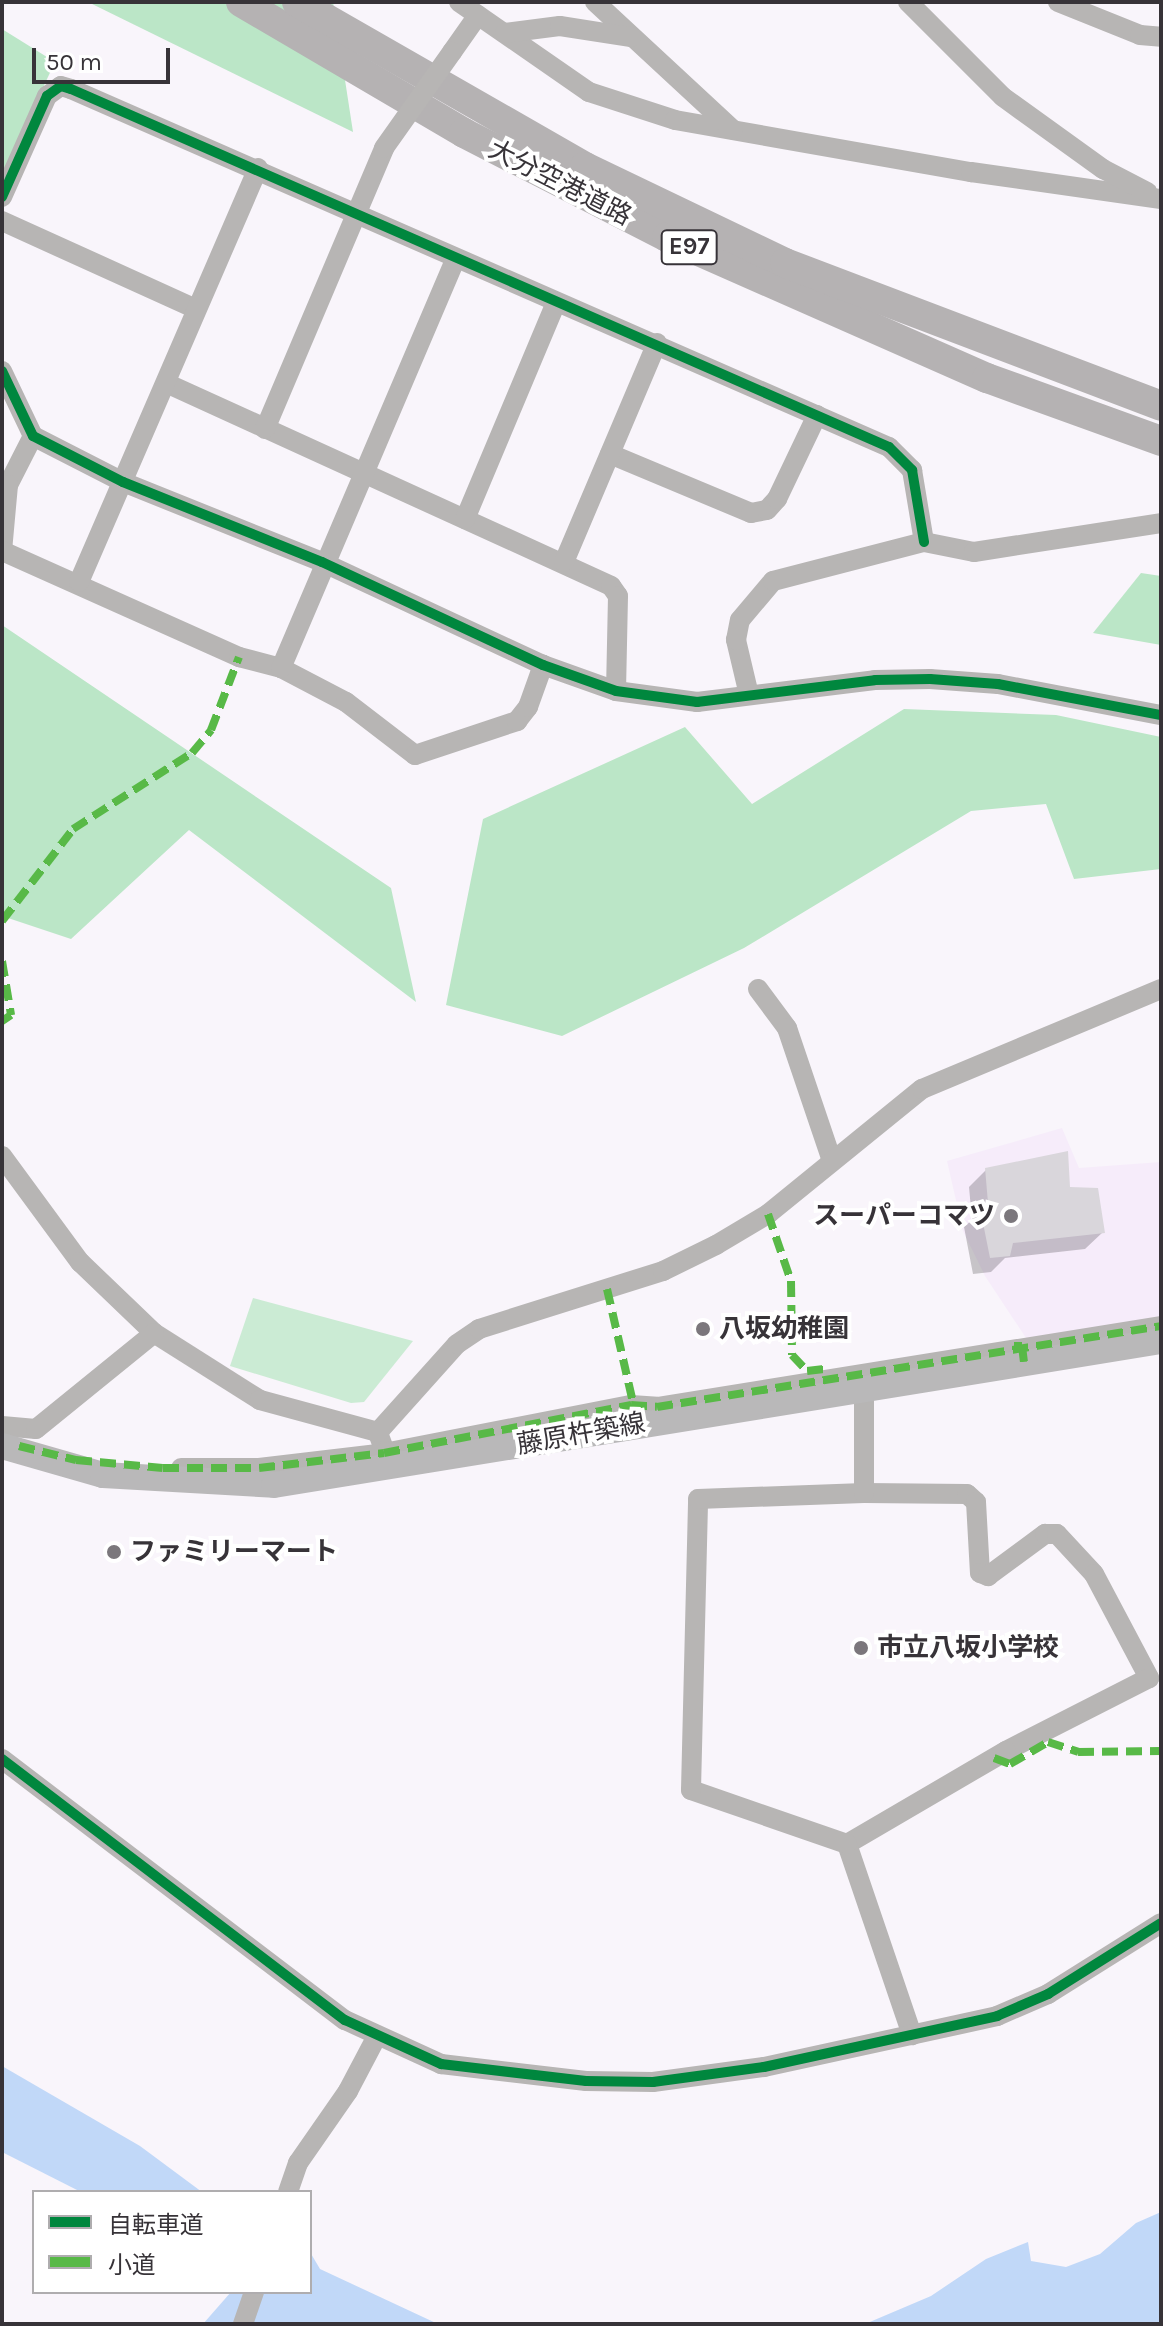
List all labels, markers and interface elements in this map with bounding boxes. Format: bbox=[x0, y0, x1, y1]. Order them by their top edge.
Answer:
scale bar bbox=[36, 32, 174, 82]
text: 50 m bbox=[46, 48, 102, 76]
street label: 大分空港道路 bbox=[483, 134, 637, 232]
road number: E97 bbox=[659, 227, 719, 267]
place label: スーパーコマツ bbox=[813, 1200, 995, 1232]
marker: スーパーコマツ bbox=[1002, 1207, 1020, 1225]
place label: 八坂幼稚園 bbox=[719, 1313, 849, 1345]
marker: 八坂幼稚園 bbox=[694, 1320, 712, 1338]
street label: 藤原杵築線 bbox=[514, 1407, 648, 1461]
place label: ファミリーマート bbox=[130, 1536, 338, 1568]
marker: ファミリーマート bbox=[105, 1543, 123, 1561]
place label: 市立八坂小学校 bbox=[877, 1632, 1059, 1664]
marker: 市立八坂小学校 bbox=[852, 1639, 870, 1657]
legend bbox=[32, 2190, 312, 2294]
text: 自転車道 bbox=[108, 2211, 204, 2239]
text: 小道 bbox=[108, 2251, 156, 2279]

